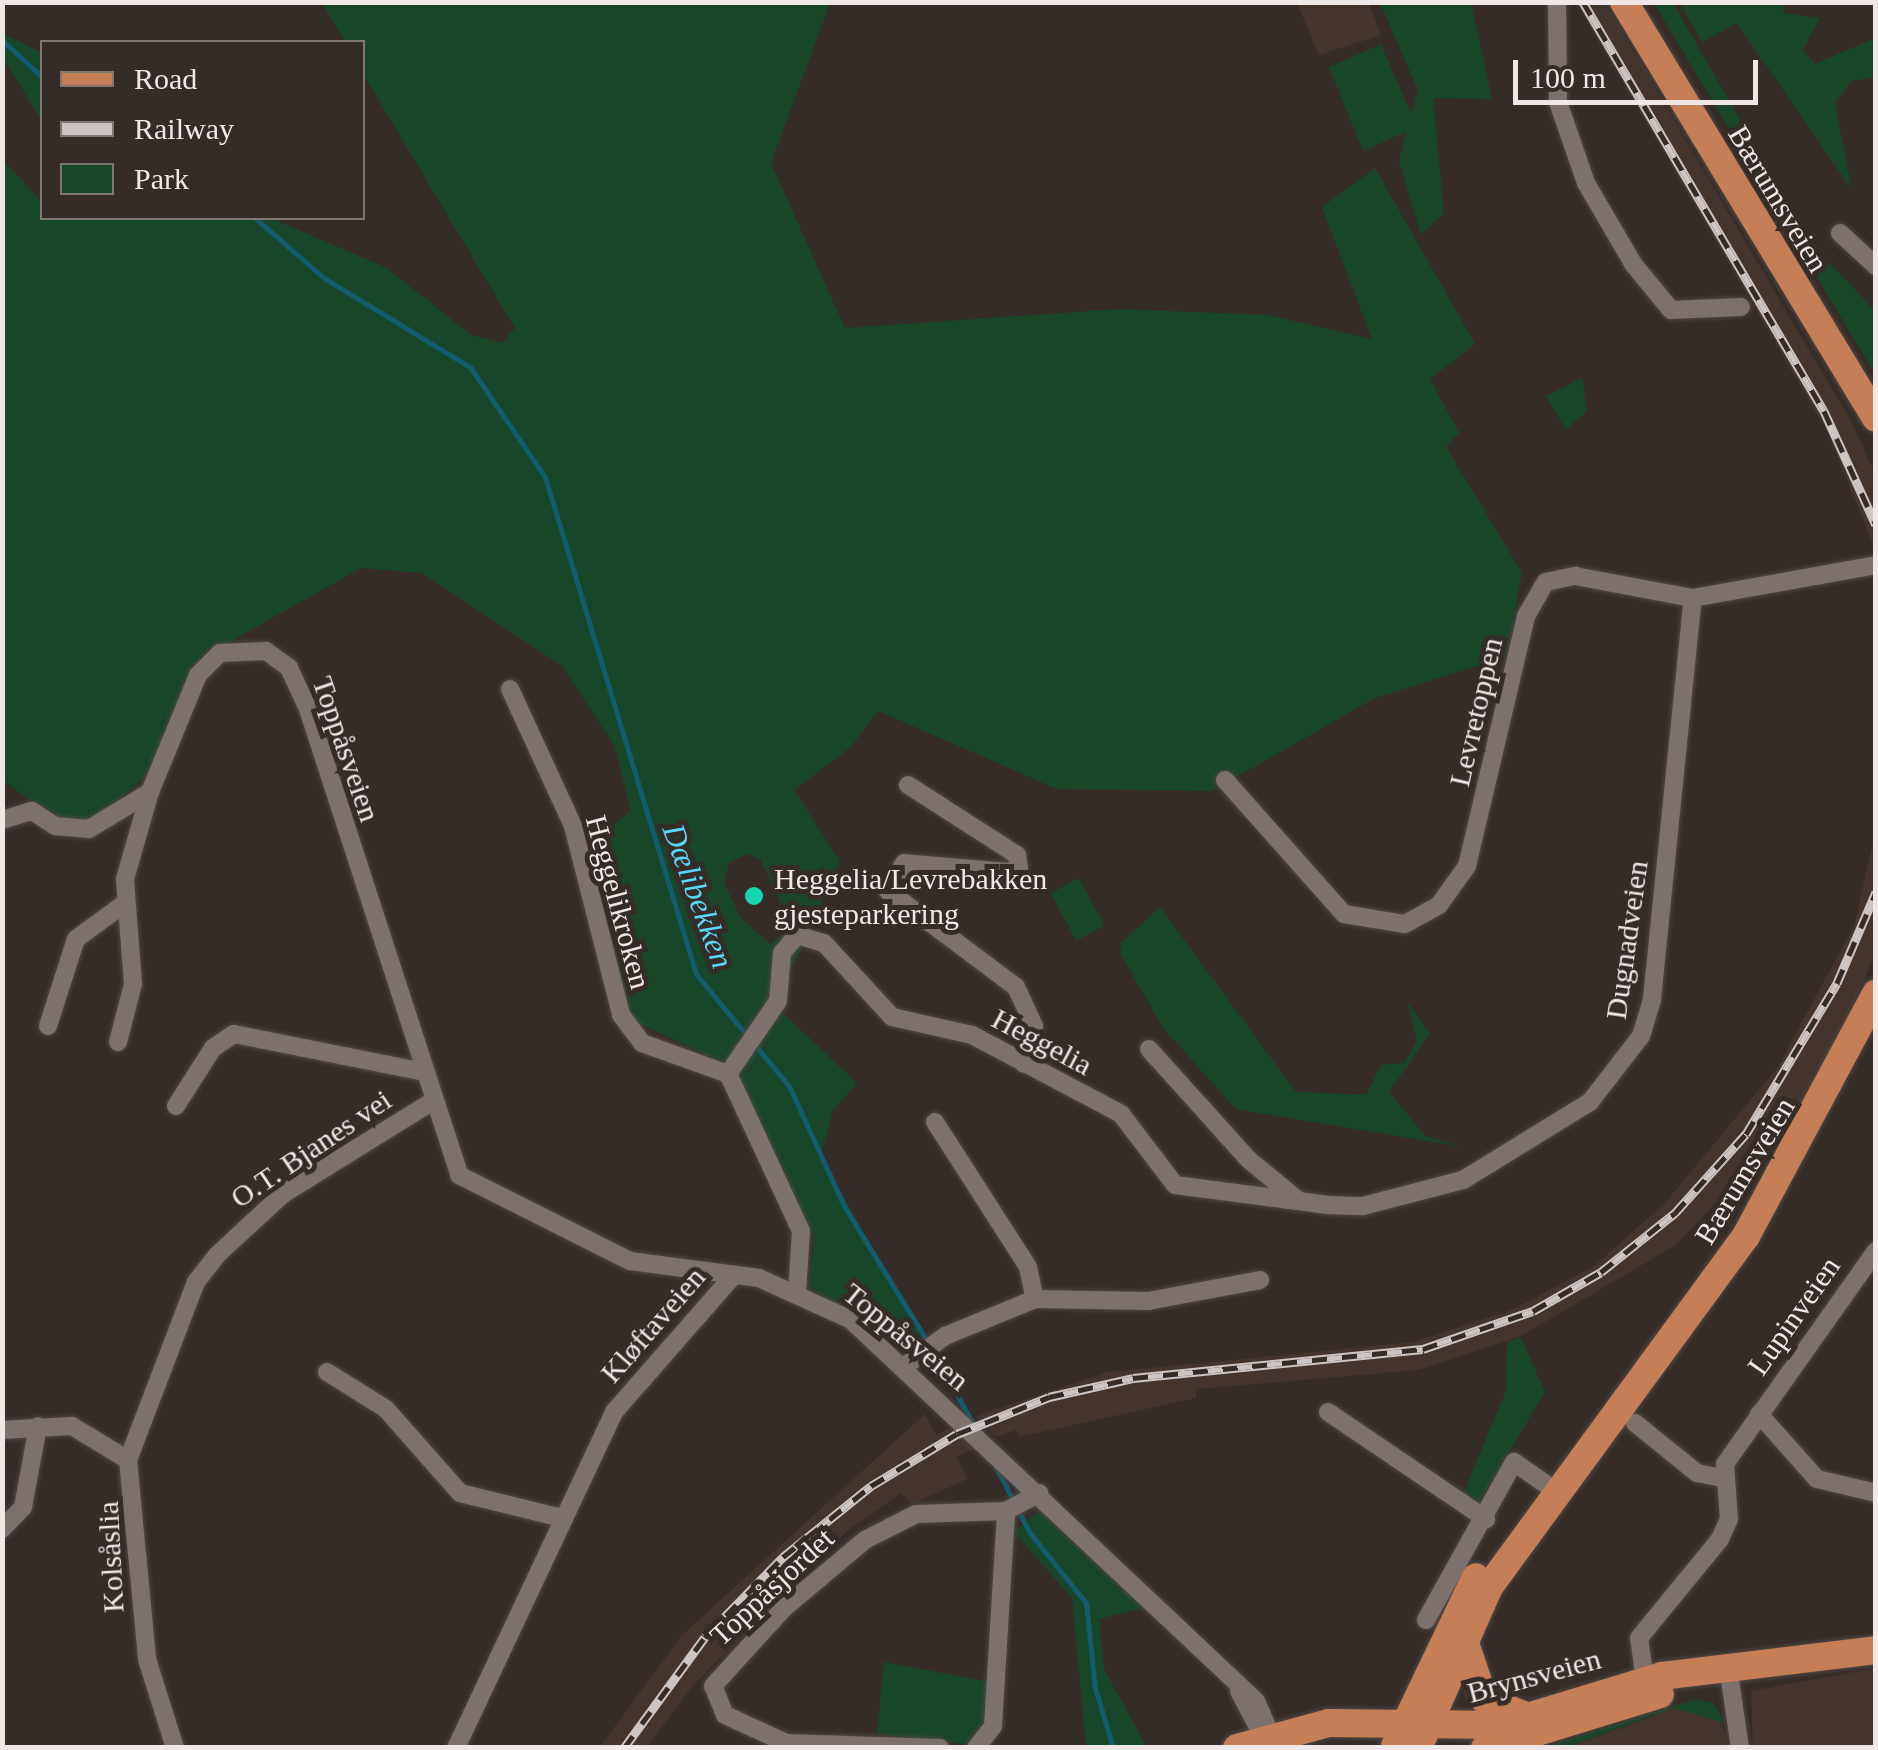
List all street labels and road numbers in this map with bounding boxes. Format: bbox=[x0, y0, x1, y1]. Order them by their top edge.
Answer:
street label: Bærumsveien bbox=[1720, 119, 1836, 279]
street label: Levretoppen bbox=[1441, 634, 1511, 790]
street label: Toppåsveien bbox=[304, 672, 388, 826]
street label: Heggelikroken bbox=[578, 811, 658, 993]
street label: Dugnadveien bbox=[1598, 858, 1656, 1022]
street label: Heggelia bbox=[986, 1001, 1098, 1083]
street label: O.T. Bjanes vei bbox=[224, 1082, 398, 1216]
street label: Bærumsveien bbox=[1687, 1091, 1803, 1251]
street label: Lupinveien bbox=[1740, 1250, 1848, 1382]
street label: Kløftaveien bbox=[593, 1260, 713, 1390]
street label: Toppåsveien bbox=[836, 1275, 976, 1399]
street label: Kolsåslia bbox=[90, 1500, 132, 1614]
street label: Toppåsjordet bbox=[703, 1521, 841, 1653]
street label: Brynsveien bbox=[1463, 1641, 1605, 1711]

